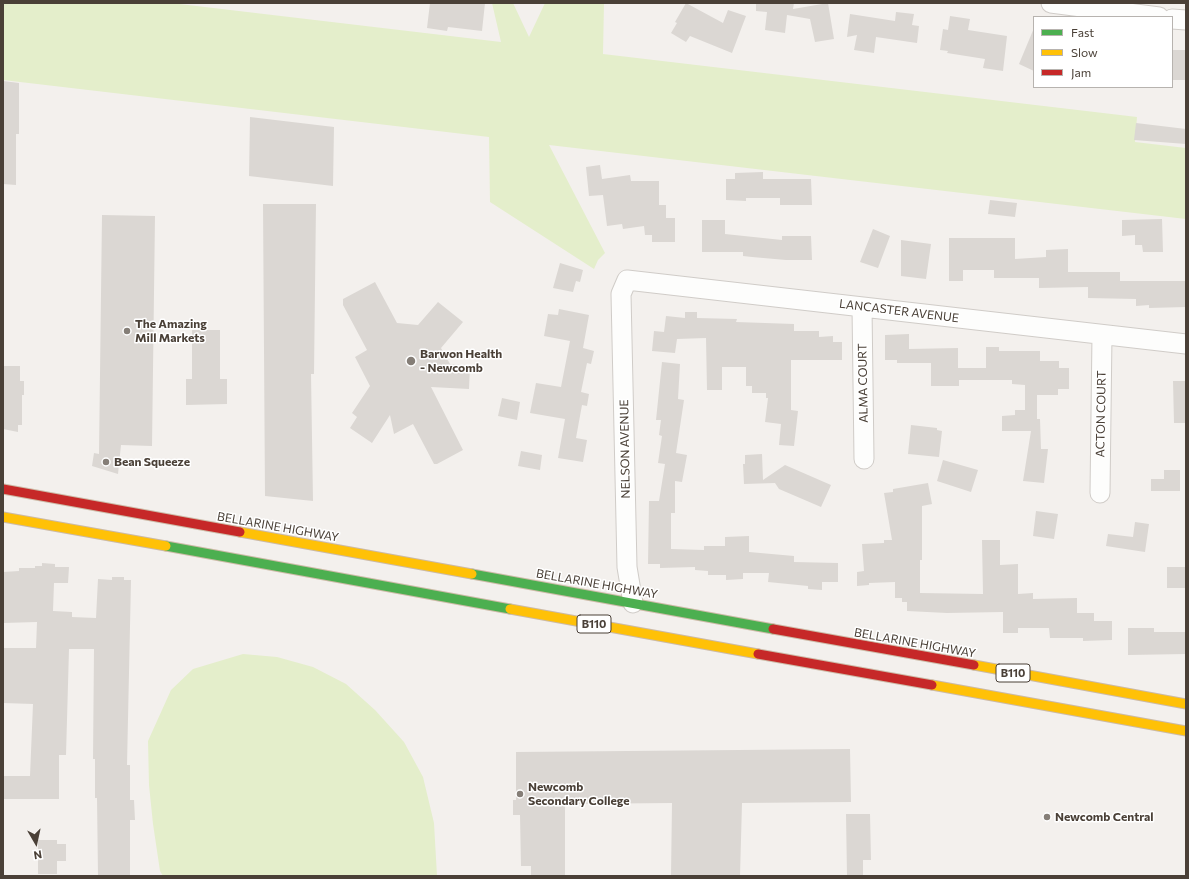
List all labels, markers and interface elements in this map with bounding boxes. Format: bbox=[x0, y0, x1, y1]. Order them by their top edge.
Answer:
legend bbox=[1033, 16, 1173, 88]
text: Fast bbox=[1071, 25, 1094, 39]
text: Slow bbox=[1071, 45, 1098, 59]
text: Jam bbox=[1071, 65, 1091, 79]
street label: LANCASTER AVENUE bbox=[838, 297, 960, 325]
place label: The Amazing Mill Markets bbox=[135, 317, 207, 345]
marker: The Amazing Mill Markets bbox=[122, 326, 132, 336]
street label: ALMA COURT bbox=[855, 343, 871, 423]
place label: Barwon Health - Newcomb bbox=[420, 347, 502, 375]
marker: Barwon Health - Newcomb bbox=[405, 355, 417, 367]
street label: ACTON COURT bbox=[1093, 370, 1109, 458]
street label: NELSON AVENUE bbox=[617, 399, 633, 499]
place label: Bean Squeeze bbox=[114, 455, 190, 469]
marker: Bean Squeeze bbox=[101, 457, 111, 467]
street label: BELLARINE HIGHWAY bbox=[216, 509, 340, 545]
street label: BELLARINE HIGHWAY bbox=[535, 566, 659, 602]
road number: B110 bbox=[577, 615, 611, 633]
street label: BELLARINE HIGHWAY bbox=[853, 625, 977, 661]
road number: B110 bbox=[996, 664, 1030, 682]
place label: Newcomb Secondary College bbox=[528, 780, 630, 808]
marker: Newcomb Secondary College bbox=[515, 789, 525, 799]
place label: Newcomb Central bbox=[1055, 810, 1154, 824]
marker: Newcomb Central bbox=[1042, 812, 1052, 822]
north arrow bbox=[16, 823, 56, 863]
text: N bbox=[33, 848, 43, 862]

